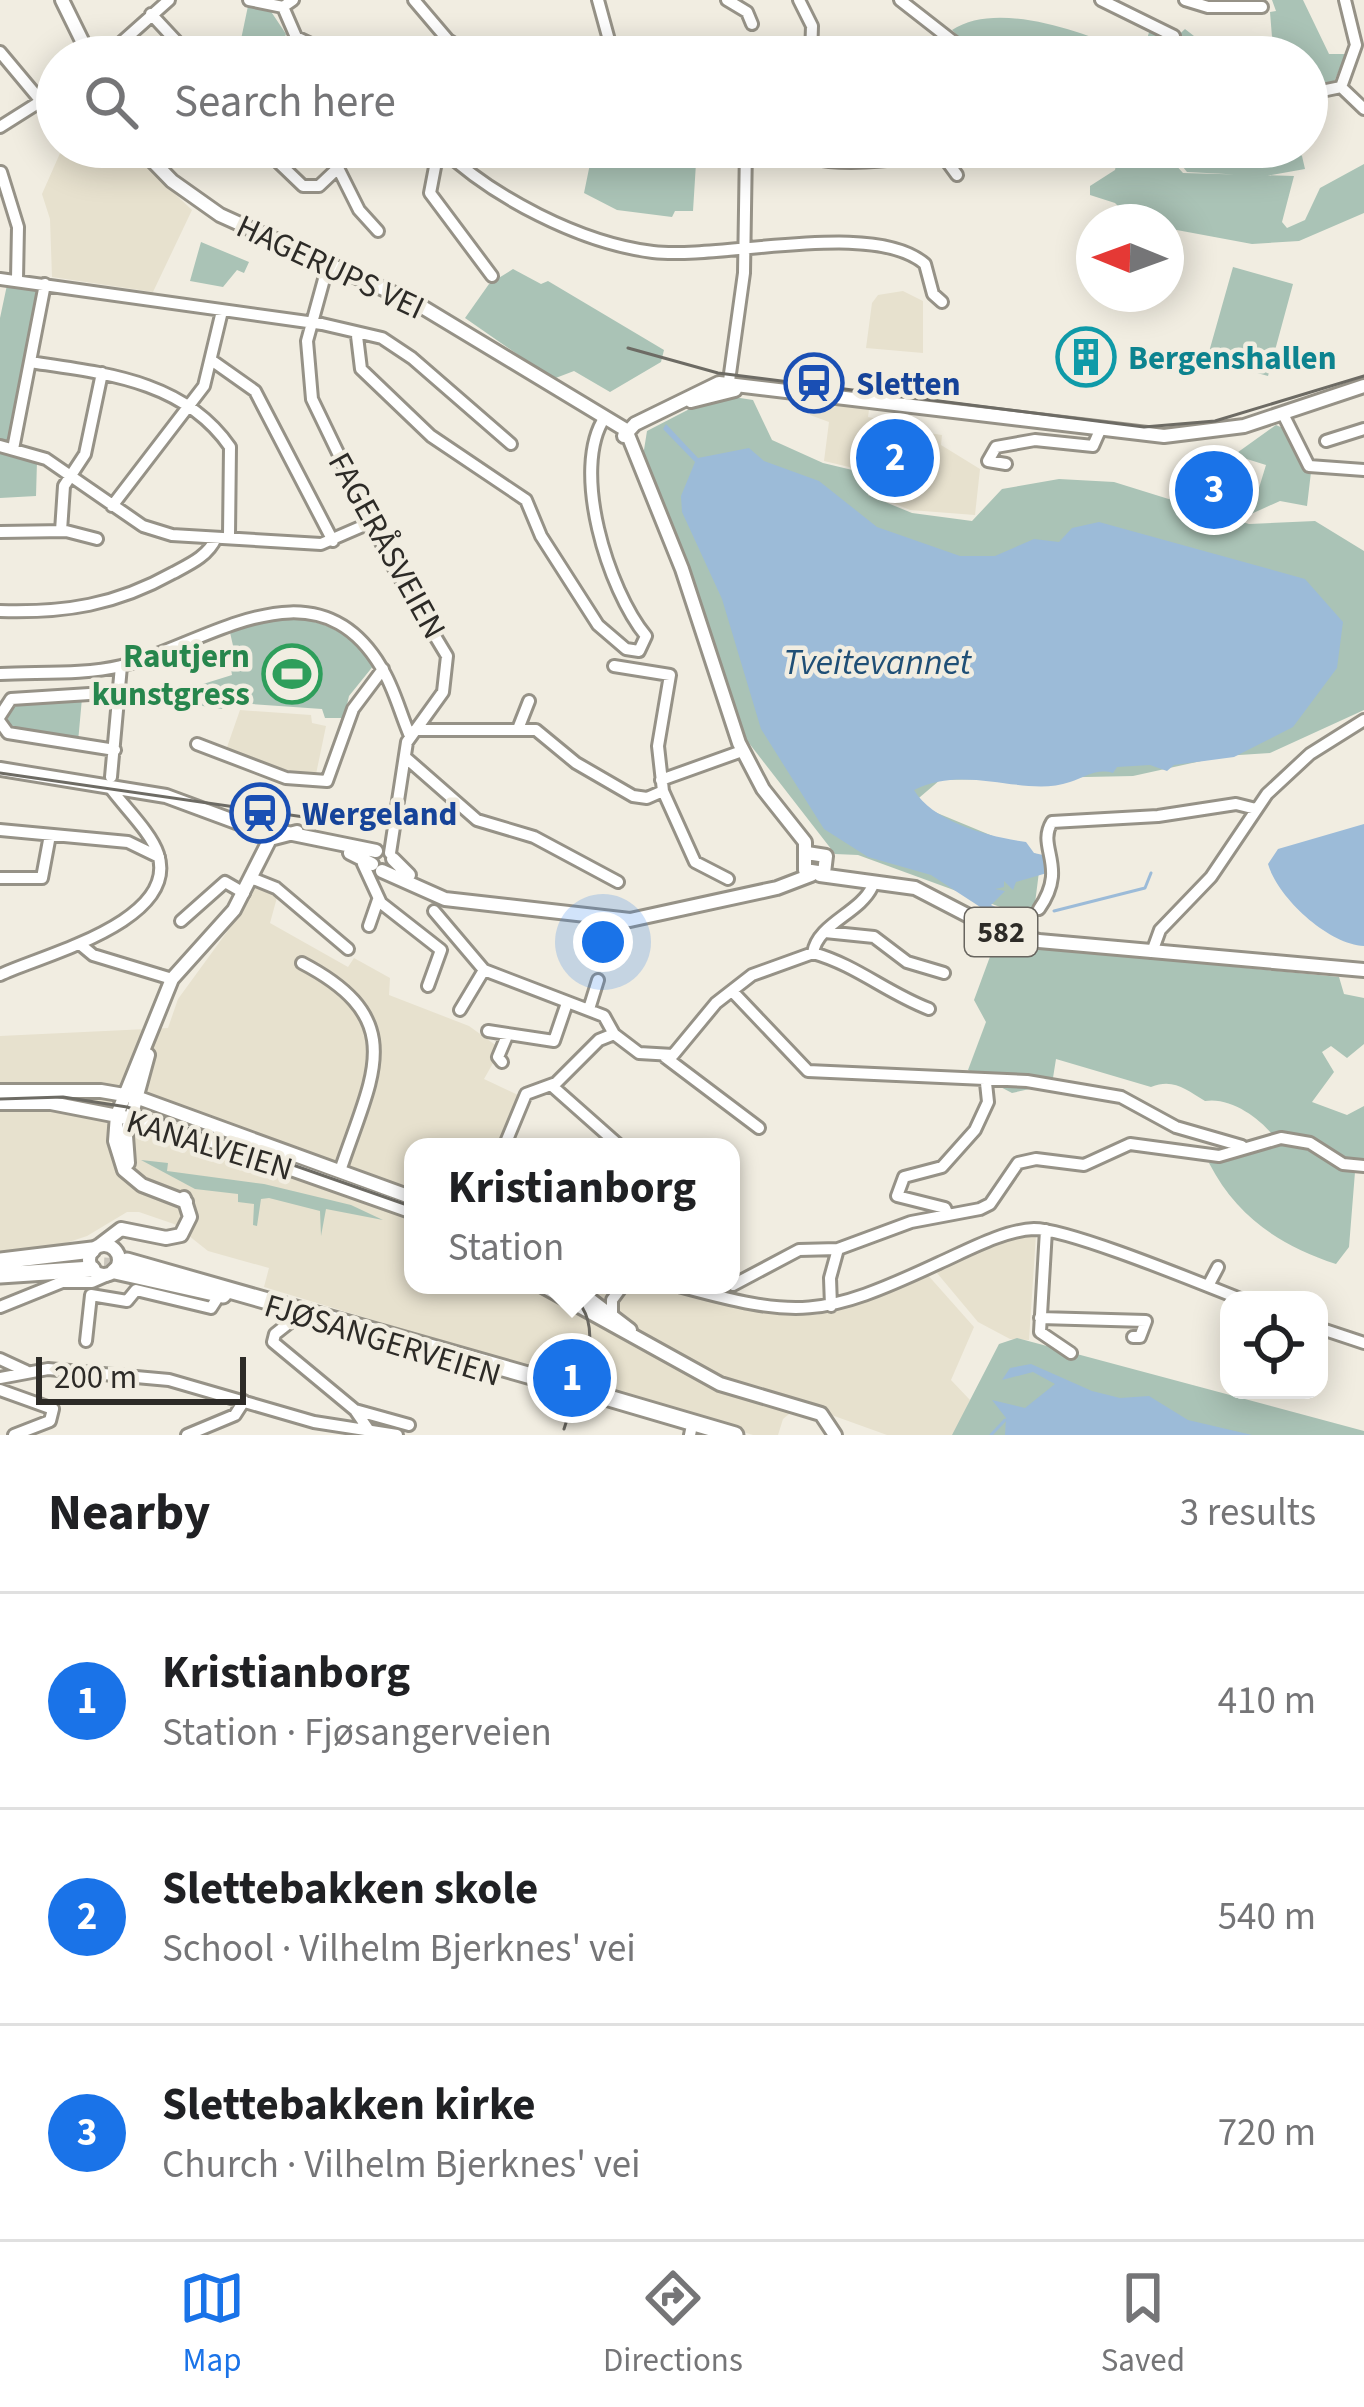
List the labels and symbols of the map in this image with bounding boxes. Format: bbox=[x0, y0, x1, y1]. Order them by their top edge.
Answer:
street label: HAGERUPS VEI bbox=[229, 203, 432, 331]
north arrow bbox=[1076, 204, 1184, 312]
building icon: Bergenshallen bbox=[1055, 326, 1117, 388]
place label: Bergenshallen bbox=[1128, 335, 1337, 382]
station icon: Sletten bbox=[783, 352, 845, 414]
place label: Sletten bbox=[856, 361, 961, 408]
pin: 2 bbox=[856, 413, 934, 503]
street label: FAGERÅSVEIEN bbox=[316, 444, 457, 647]
pin: 3 bbox=[1175, 445, 1253, 535]
place label: Rautjern kunstgress bbox=[92, 633, 250, 718]
water label: Tveitevannet bbox=[783, 637, 972, 688]
sports icon: Rautjern kunstgress bbox=[261, 643, 323, 705]
station icon: Wergeland bbox=[229, 782, 291, 844]
place label: Wergeland bbox=[302, 791, 457, 838]
road number: 582 bbox=[965, 908, 1037, 956]
your location bbox=[573, 912, 633, 972]
street label: KANALVEIEN bbox=[121, 1098, 298, 1193]
street label: FJØSANGERVEIEN bbox=[259, 1282, 507, 1399]
pin: 1 bbox=[533, 1333, 611, 1423]
scale bar bbox=[36, 1351, 246, 1404]

